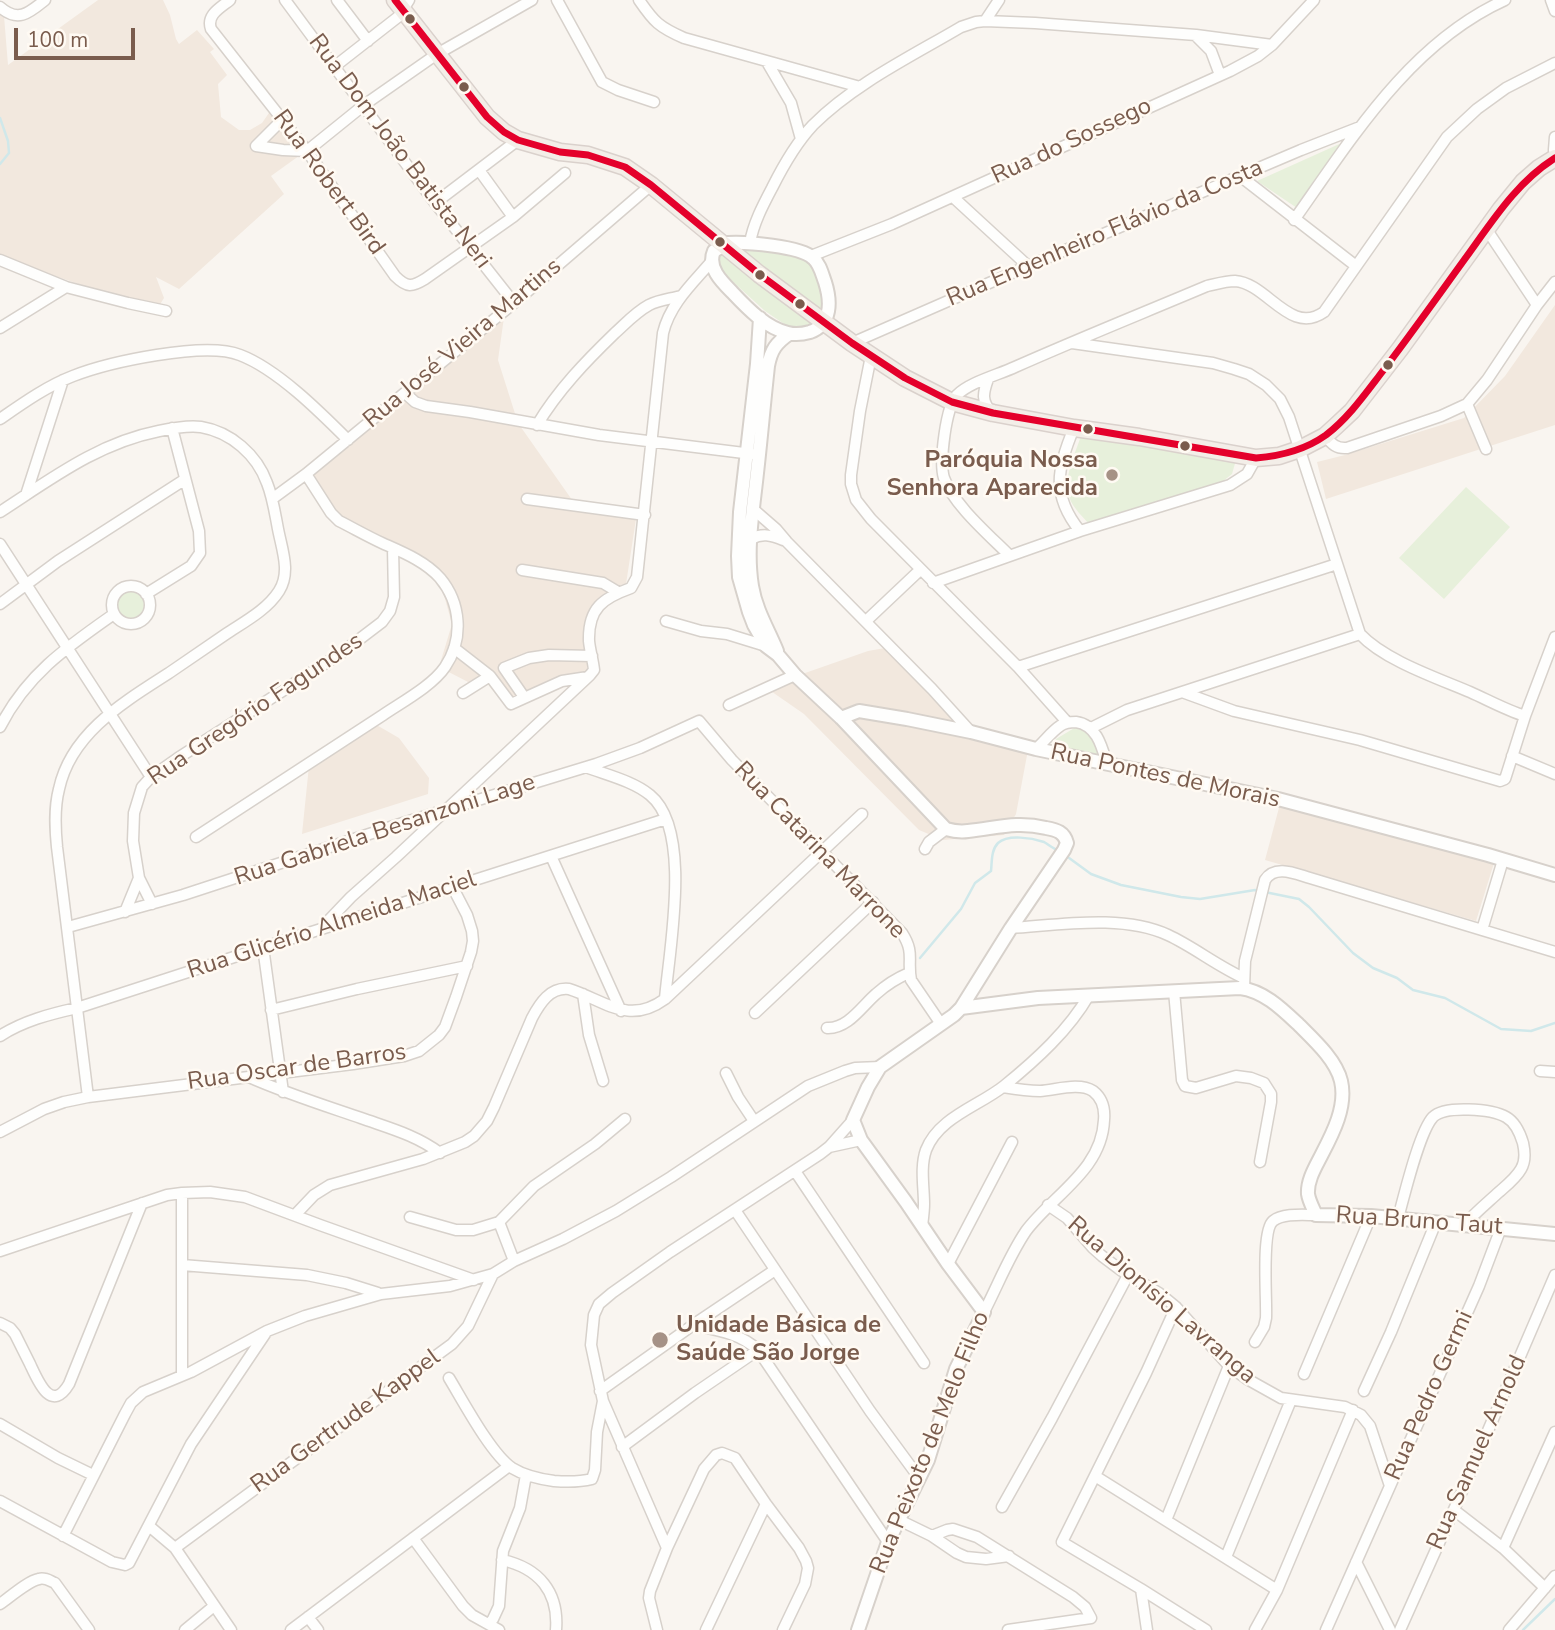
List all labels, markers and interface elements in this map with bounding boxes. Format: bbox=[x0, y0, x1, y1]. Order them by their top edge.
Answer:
unlabelled marker bbox=[403, 12, 417, 26]
scale bar bbox=[18, 14, 138, 58]
text: 100 m bbox=[27, 26, 88, 54]
street label: Rua Dom João Batista Neri bbox=[301, 29, 497, 275]
unlabelled marker bbox=[457, 80, 471, 94]
street label: Rua do Sossego bbox=[987, 92, 1157, 192]
street label: Rua Robert Bird bbox=[266, 105, 390, 261]
street label: Rua Engenheiro Flávio da Costa bbox=[943, 154, 1267, 314]
unlabelled marker bbox=[713, 235, 727, 249]
street label: Rua José Vieira Martins bbox=[358, 253, 568, 435]
unlabelled marker bbox=[753, 268, 767, 282]
unlabelled marker bbox=[793, 297, 807, 311]
unlabelled marker bbox=[1381, 358, 1395, 372]
unlabelled marker bbox=[1081, 422, 1095, 436]
unlabelled marker bbox=[1178, 439, 1192, 453]
place label: Paróquia Nossa Senhora Aparecida bbox=[886, 447, 1098, 503]
marker: Paróquia Nossa Senhora Aparecida bbox=[1104, 467, 1120, 483]
street label: Rua Gregório Fagundes bbox=[143, 627, 369, 793]
street label: Rua Pontes de Morais bbox=[1048, 739, 1282, 815]
street label: Rua Catarina Marrone bbox=[727, 757, 911, 945]
street label: Rua Gabriela Besanzoni Lage bbox=[231, 769, 539, 893]
street label: Rua Glicério Almeida Maciel bbox=[184, 866, 480, 986]
street label: Rua Oscar de Barros bbox=[186, 1038, 408, 1098]
street label: Rua Bruno Taut bbox=[1335, 1202, 1503, 1242]
street label: Rua Dionísio Lavranga bbox=[1061, 1211, 1261, 1391]
street label: Rua Pedro Germi bbox=[1380, 1307, 1480, 1485]
street label: Rua Peixoto de Melo Filho bbox=[865, 1308, 997, 1578]
place label: Unidade Básica de Saúde São Jorge bbox=[676, 1312, 881, 1368]
marker: Unidade Básica de Saúde São Jorge bbox=[650, 1330, 670, 1350]
street label: Rua Gertrude Kappel bbox=[246, 1344, 446, 1500]
street label: Rua Samuel Arnold bbox=[1422, 1351, 1534, 1555]

